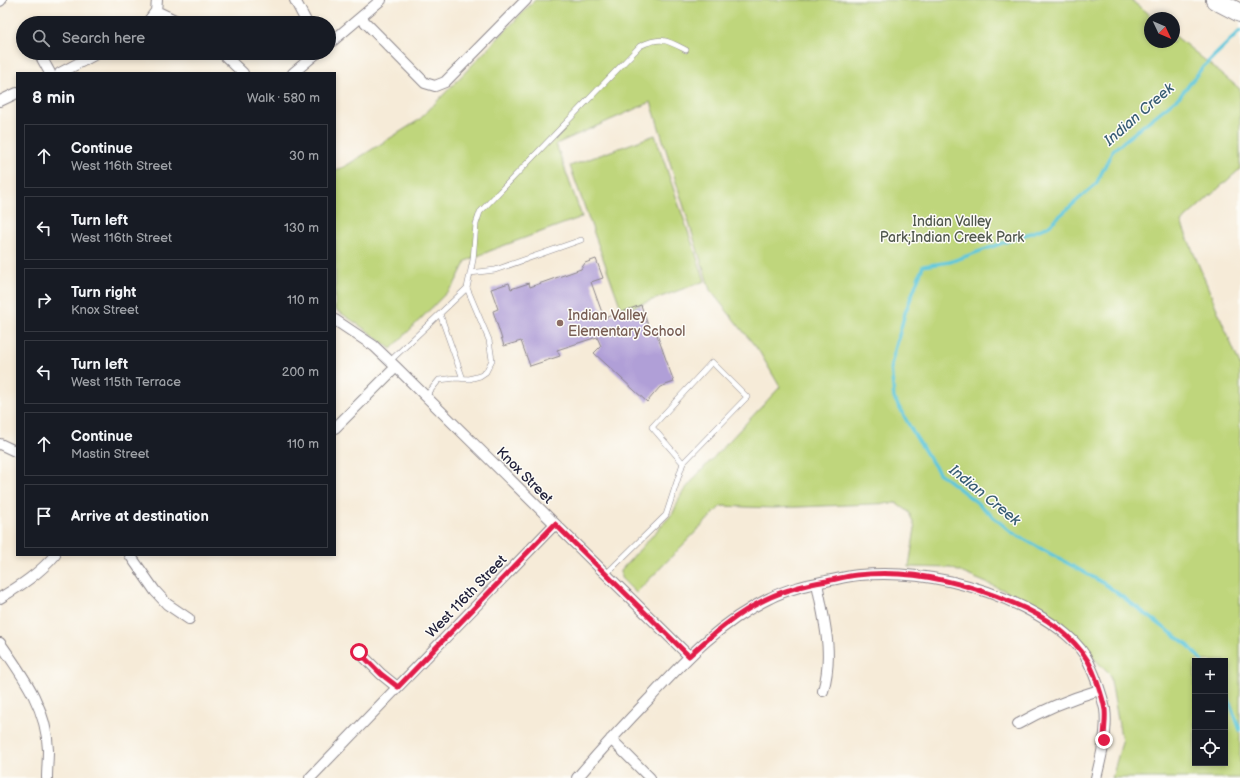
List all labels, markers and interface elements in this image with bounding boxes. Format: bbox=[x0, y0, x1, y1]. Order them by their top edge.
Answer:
north arrow bbox=[1144, 12, 1180, 48]
search box bbox=[16, 16, 336, 60]
icon: search bbox=[30, 27, 52, 49]
text: Search here bbox=[62, 29, 145, 48]
water label: Indian Creek bbox=[1100, 78, 1179, 151]
text: 8 min bbox=[32, 88, 75, 108]
text: Walk · 580 m bbox=[247, 90, 320, 106]
text: Continue bbox=[71, 139, 133, 158]
icon: ahead bbox=[33, 145, 55, 167]
text: 30 m bbox=[289, 148, 319, 164]
text: West 116th Street bbox=[71, 158, 172, 174]
text: Turn left bbox=[71, 211, 128, 230]
park label: Indian Valley Park;Indian Creek Park bbox=[880, 213, 1024, 246]
icon: left bbox=[33, 217, 55, 239]
text: 130 m bbox=[284, 220, 319, 236]
text: West 116th Street bbox=[71, 230, 172, 246]
text: Turn right bbox=[71, 283, 136, 302]
icon: right bbox=[33, 289, 55, 311]
text: 110 m bbox=[287, 292, 319, 308]
text: Knox Street bbox=[71, 302, 139, 318]
place label: Indian Valley Elementary School bbox=[568, 307, 686, 340]
marker: Indian Valley Elementary School bbox=[555, 318, 565, 328]
text: Turn left bbox=[71, 355, 128, 374]
icon: left bbox=[33, 361, 55, 383]
text: 200 m bbox=[282, 364, 319, 380]
text: West 115th Terrace bbox=[71, 374, 181, 390]
text: Continue bbox=[71, 427, 133, 446]
icon: ahead bbox=[33, 433, 55, 455]
text: 110 m bbox=[287, 436, 319, 452]
street label: Knox Street bbox=[493, 444, 557, 508]
text: Mastin Street bbox=[71, 446, 149, 462]
water label: Indian Creek bbox=[944, 460, 1025, 530]
icon: arrive bbox=[33, 505, 55, 527]
text: Arrive at destination bbox=[71, 507, 209, 526]
street label: West 116th Street bbox=[423, 551, 511, 641]
route start bbox=[350, 643, 368, 661]
map controls bbox=[1192, 658, 1228, 766]
button: + bbox=[1192, 658, 1228, 694]
button: − bbox=[1192, 694, 1228, 730]
button: locate bbox=[1192, 730, 1228, 766]
route end bbox=[1095, 731, 1113, 749]

